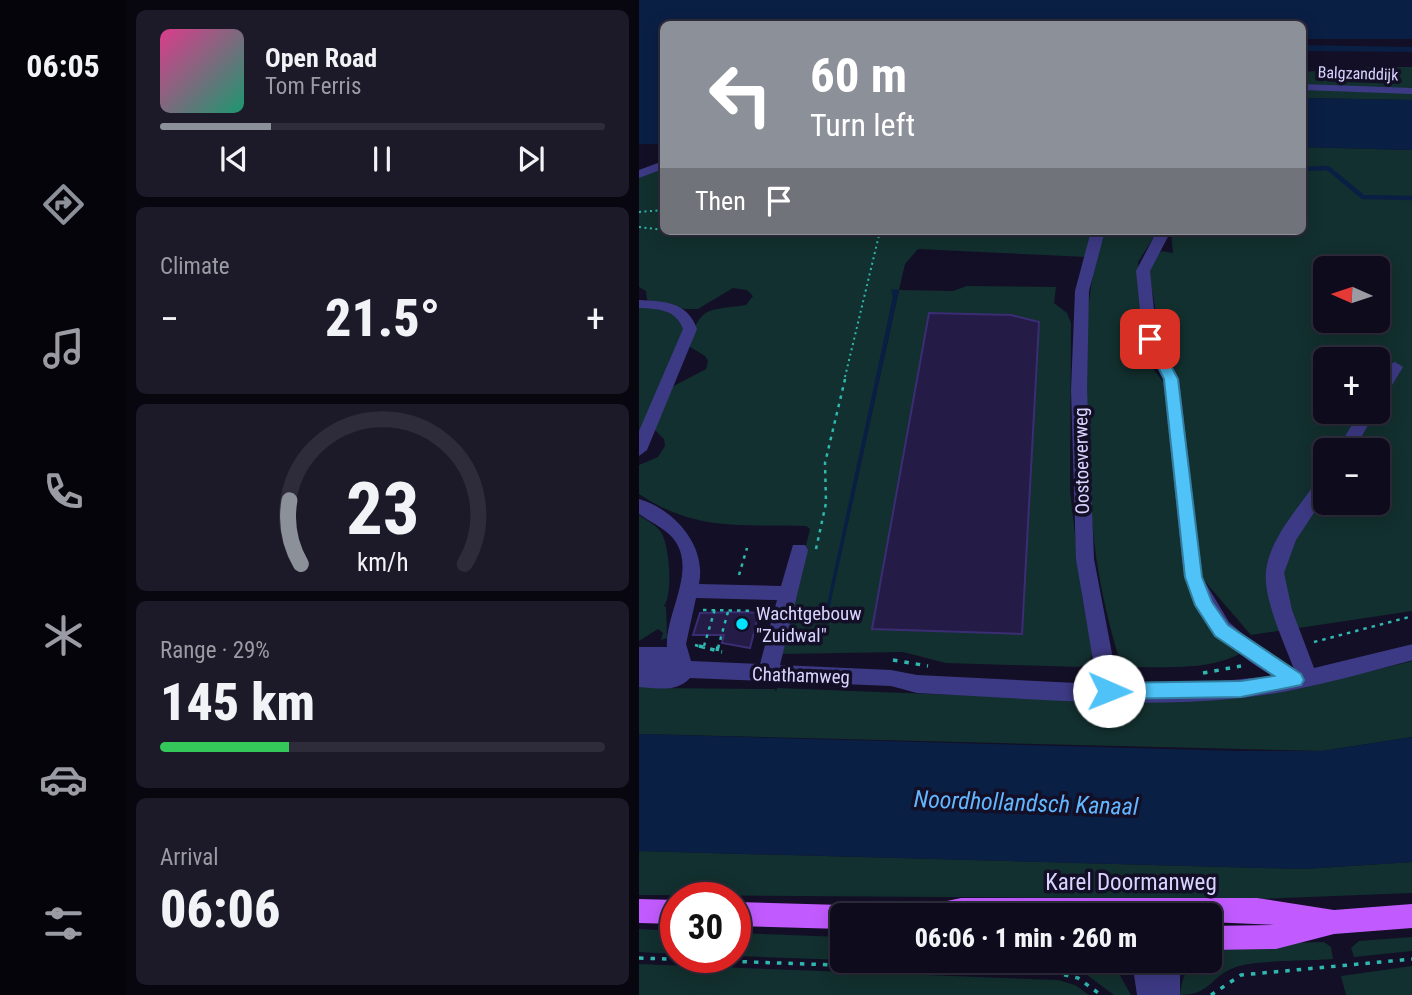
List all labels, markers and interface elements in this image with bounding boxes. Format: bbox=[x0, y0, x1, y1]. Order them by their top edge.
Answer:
text: Open Road bbox=[265, 43, 377, 73]
text: 06:05 bbox=[26, 47, 100, 85]
text: 60 m bbox=[810, 47, 907, 104]
icon: left bbox=[695, 49, 786, 140]
street label: Balgzanddijk bbox=[1317, 63, 1399, 84]
text: Tom Ferris bbox=[265, 73, 361, 100]
text: Turn left bbox=[810, 106, 915, 144]
icon: previous bbox=[215, 140, 253, 178]
icon: pause bbox=[363, 140, 401, 178]
icon: next bbox=[512, 140, 550, 178]
icon: directions bbox=[39, 180, 88, 229]
icon: arrive bbox=[760, 182, 798, 220]
text: Then bbox=[695, 186, 746, 216]
text: Climate bbox=[160, 253, 230, 280]
north arrow bbox=[1313, 256, 1390, 332]
map controls bbox=[1313, 256, 1390, 515]
text: 21.5° bbox=[325, 288, 440, 349]
text: − bbox=[160, 297, 179, 341]
text: + bbox=[586, 297, 605, 341]
pin bbox=[1120, 309, 1180, 369]
icon: arrive bbox=[1131, 320, 1169, 358]
icon: music bbox=[39, 324, 88, 373]
button: + bbox=[1313, 347, 1390, 424]
street label: Oostoeverweg bbox=[1069, 407, 1094, 515]
button: − bbox=[1313, 438, 1390, 515]
text: 23 bbox=[346, 466, 419, 552]
icon: phone bbox=[39, 467, 88, 516]
text: km/h bbox=[357, 547, 408, 576]
place label: Wachtgebouw "Zuidwal" bbox=[756, 602, 862, 647]
icon: climate bbox=[39, 611, 88, 660]
marker: Wachtgebouw "Zuidwal" bbox=[734, 616, 750, 632]
text: Range · 29% bbox=[160, 637, 270, 664]
position arrow bbox=[1072, 654, 1146, 728]
street label: Chathamweg bbox=[752, 662, 850, 689]
text: 145 km bbox=[160, 672, 315, 733]
icon: car bbox=[39, 755, 88, 804]
water label: Noordhollandsch Kanaal bbox=[913, 785, 1139, 821]
text: Arrival bbox=[160, 844, 219, 871]
street label: Karel Doormanweg bbox=[1045, 869, 1217, 896]
text: 06:06 bbox=[160, 879, 280, 940]
speed limit sign: 30 bbox=[660, 882, 751, 973]
icon: filters bbox=[39, 899, 88, 948]
text: 06:06 · 1 min · 260 m bbox=[915, 923, 1137, 953]

